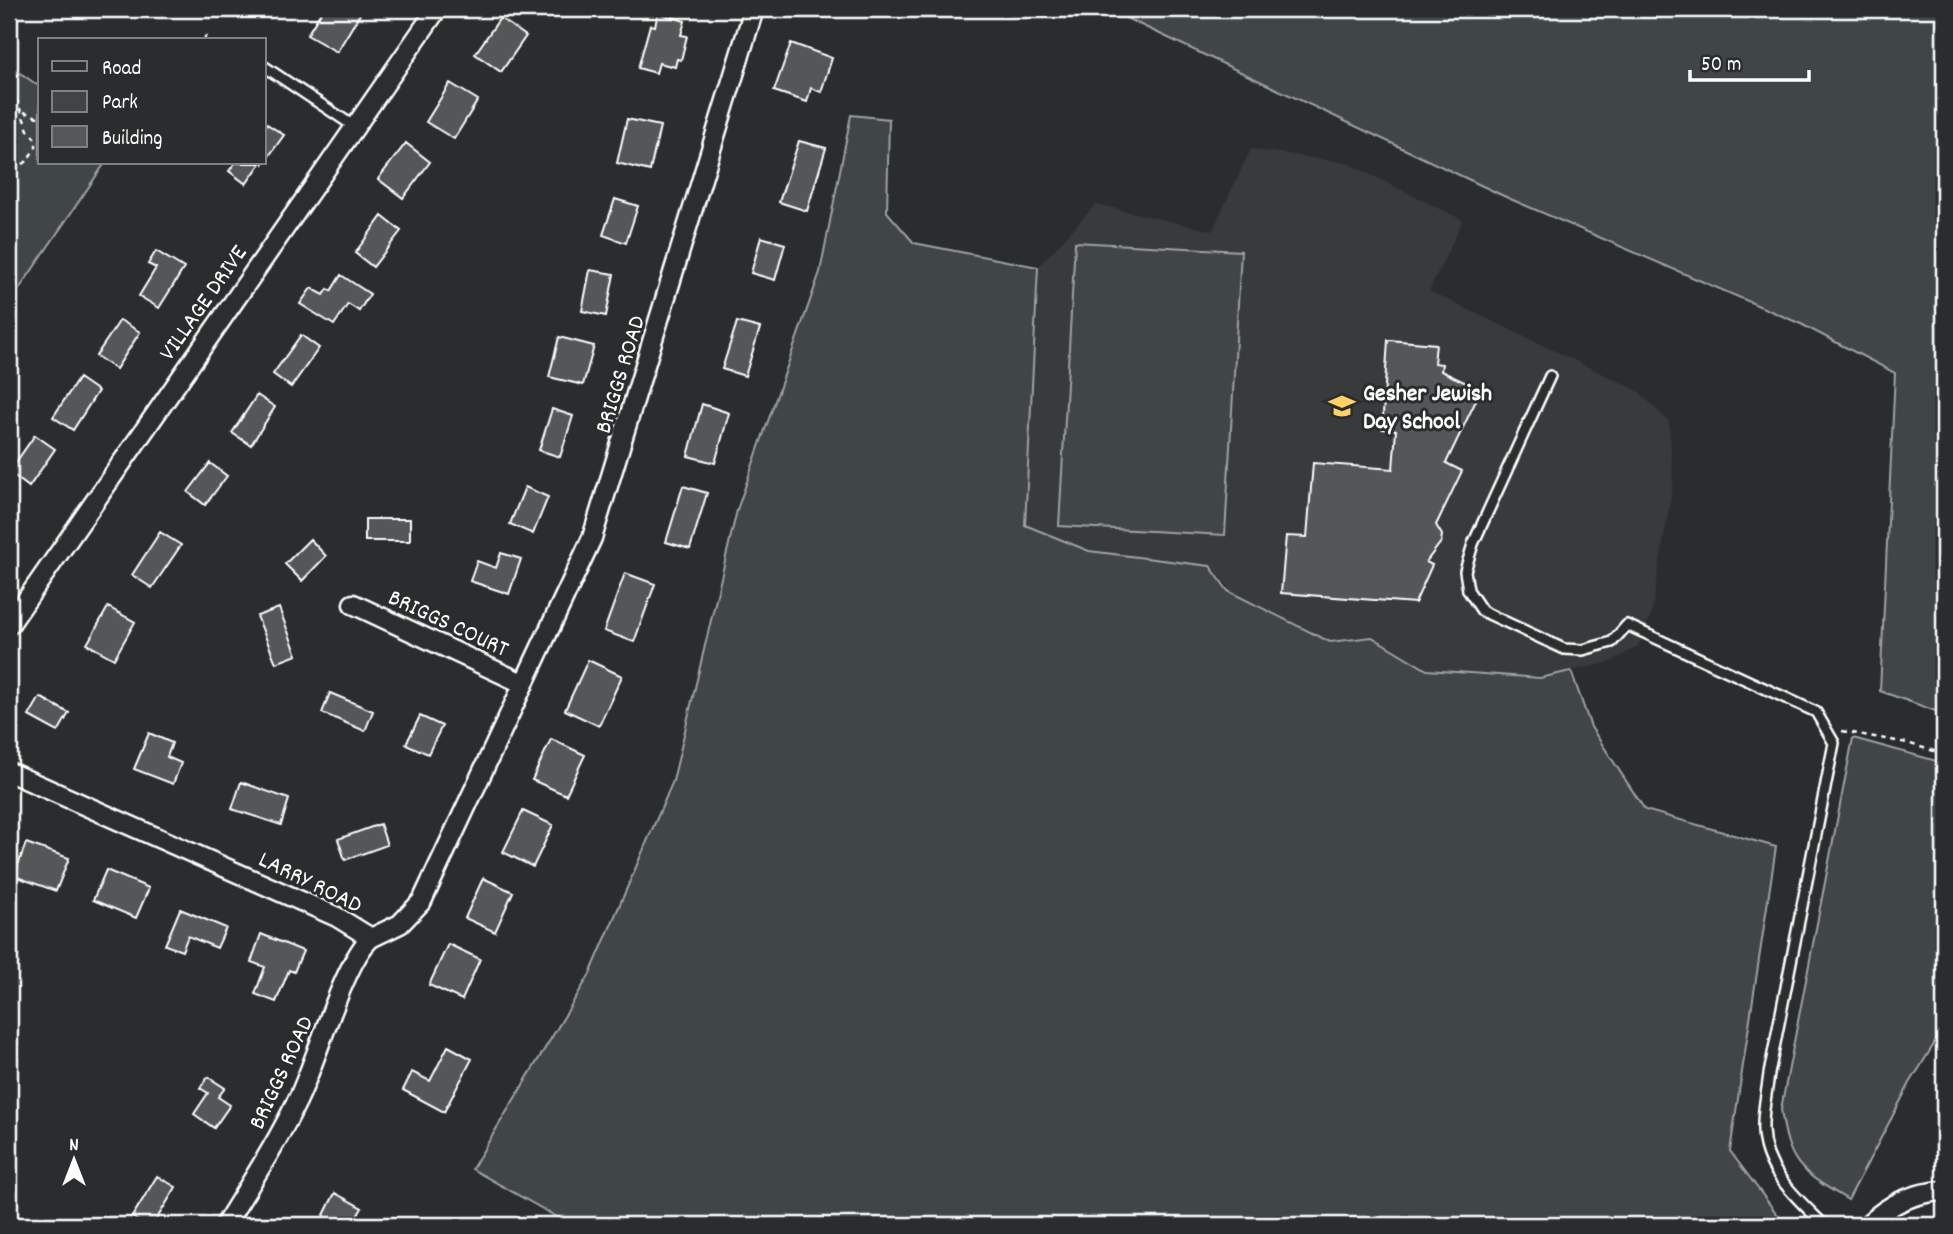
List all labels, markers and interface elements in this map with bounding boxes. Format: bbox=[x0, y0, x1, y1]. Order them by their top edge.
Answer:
legend bbox=[38, 38, 266, 164]
scale bar bbox=[1690, 38, 1810, 82]
text: 50 m bbox=[1701, 51, 1741, 81]
text: Road bbox=[102, 55, 141, 85]
text: Park bbox=[102, 89, 138, 119]
text: Building bbox=[102, 125, 162, 155]
street label: VILLAGE DRIVE bbox=[152, 239, 257, 368]
street label: BRIGGS ROAD bbox=[588, 312, 656, 438]
place label: Gesher Jewish Day School bbox=[1363, 378, 1492, 440]
school or university icon: Gesher Jewish Day School bbox=[1327, 391, 1357, 421]
street label: BRIGGS COURT bbox=[382, 582, 514, 668]
street label: LARRY ROAD bbox=[252, 844, 367, 923]
street label: BRIGGS ROAD bbox=[242, 1011, 324, 1136]
north arrow bbox=[38, 1126, 108, 1196]
text: N bbox=[69, 1133, 79, 1160]

